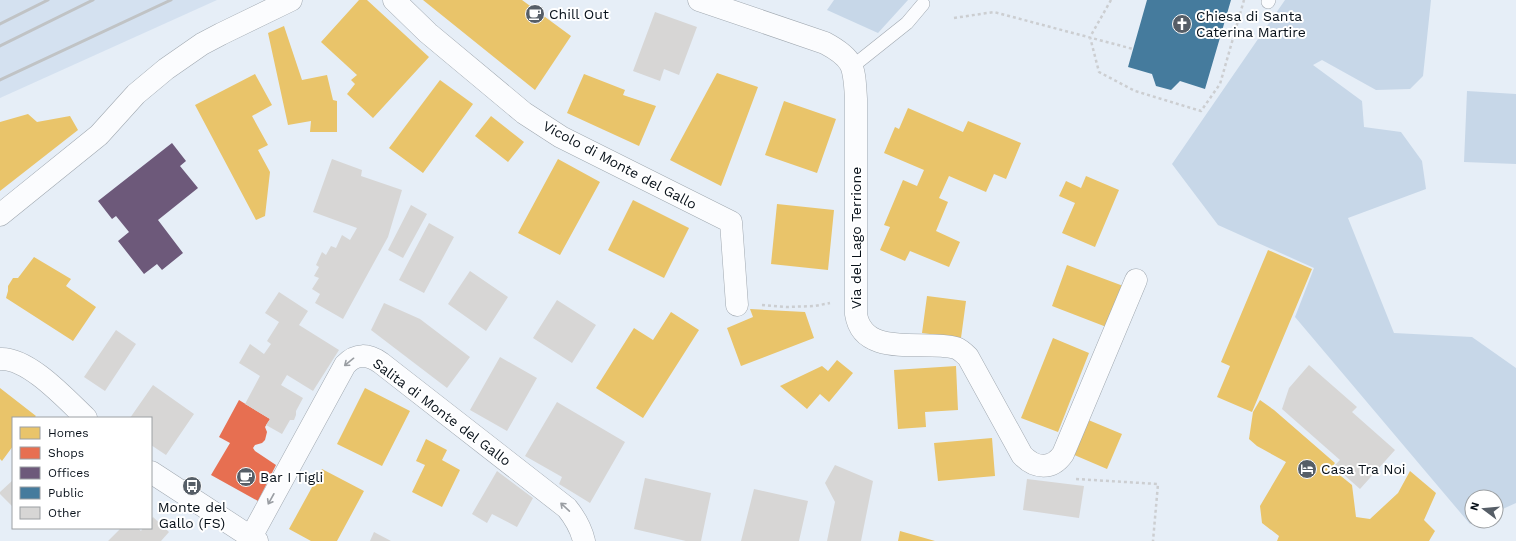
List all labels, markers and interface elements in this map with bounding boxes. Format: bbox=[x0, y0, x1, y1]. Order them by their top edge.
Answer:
cafe icon: Chill Out bbox=[524, 3, 546, 25]
place label: Chill Out bbox=[549, 6, 609, 22]
place label: Chiesa di Santa Caterina Martire bbox=[1196, 8, 1306, 40]
church icon: Chiesa di Santa Caterina Martire bbox=[1171, 13, 1193, 35]
street label: Vicolo di Monte del Gallo bbox=[540, 118, 700, 212]
street label: Via del Lago Terrione bbox=[848, 167, 864, 309]
street label: Salita di Monte del Gallo bbox=[370, 355, 514, 469]
one-way arrow bbox=[344, 358, 355, 366]
legend bbox=[12, 417, 152, 529]
text: Homes bbox=[48, 426, 89, 440]
text: Shops bbox=[48, 446, 84, 460]
hotel icon: Casa Tra Noi bbox=[1296, 458, 1318, 480]
place label: Casa Tra Noi bbox=[1321, 461, 1406, 477]
text: Offices bbox=[48, 466, 90, 480]
cafe icon: Bar I Tigli bbox=[235, 466, 257, 488]
place label: Bar I Tigli bbox=[260, 469, 323, 485]
bus stop icon: Monte del Gallo (FS) bbox=[181, 475, 203, 497]
text: Public bbox=[48, 486, 84, 500]
north arrow bbox=[1464, 489, 1504, 529]
one-way arrow bbox=[267, 493, 275, 505]
place label: Monte del Gallo (FS) bbox=[158, 499, 227, 531]
text: N bbox=[1467, 501, 1482, 512]
one-way arrow bbox=[560, 503, 571, 512]
text: Other bbox=[48, 506, 81, 520]

